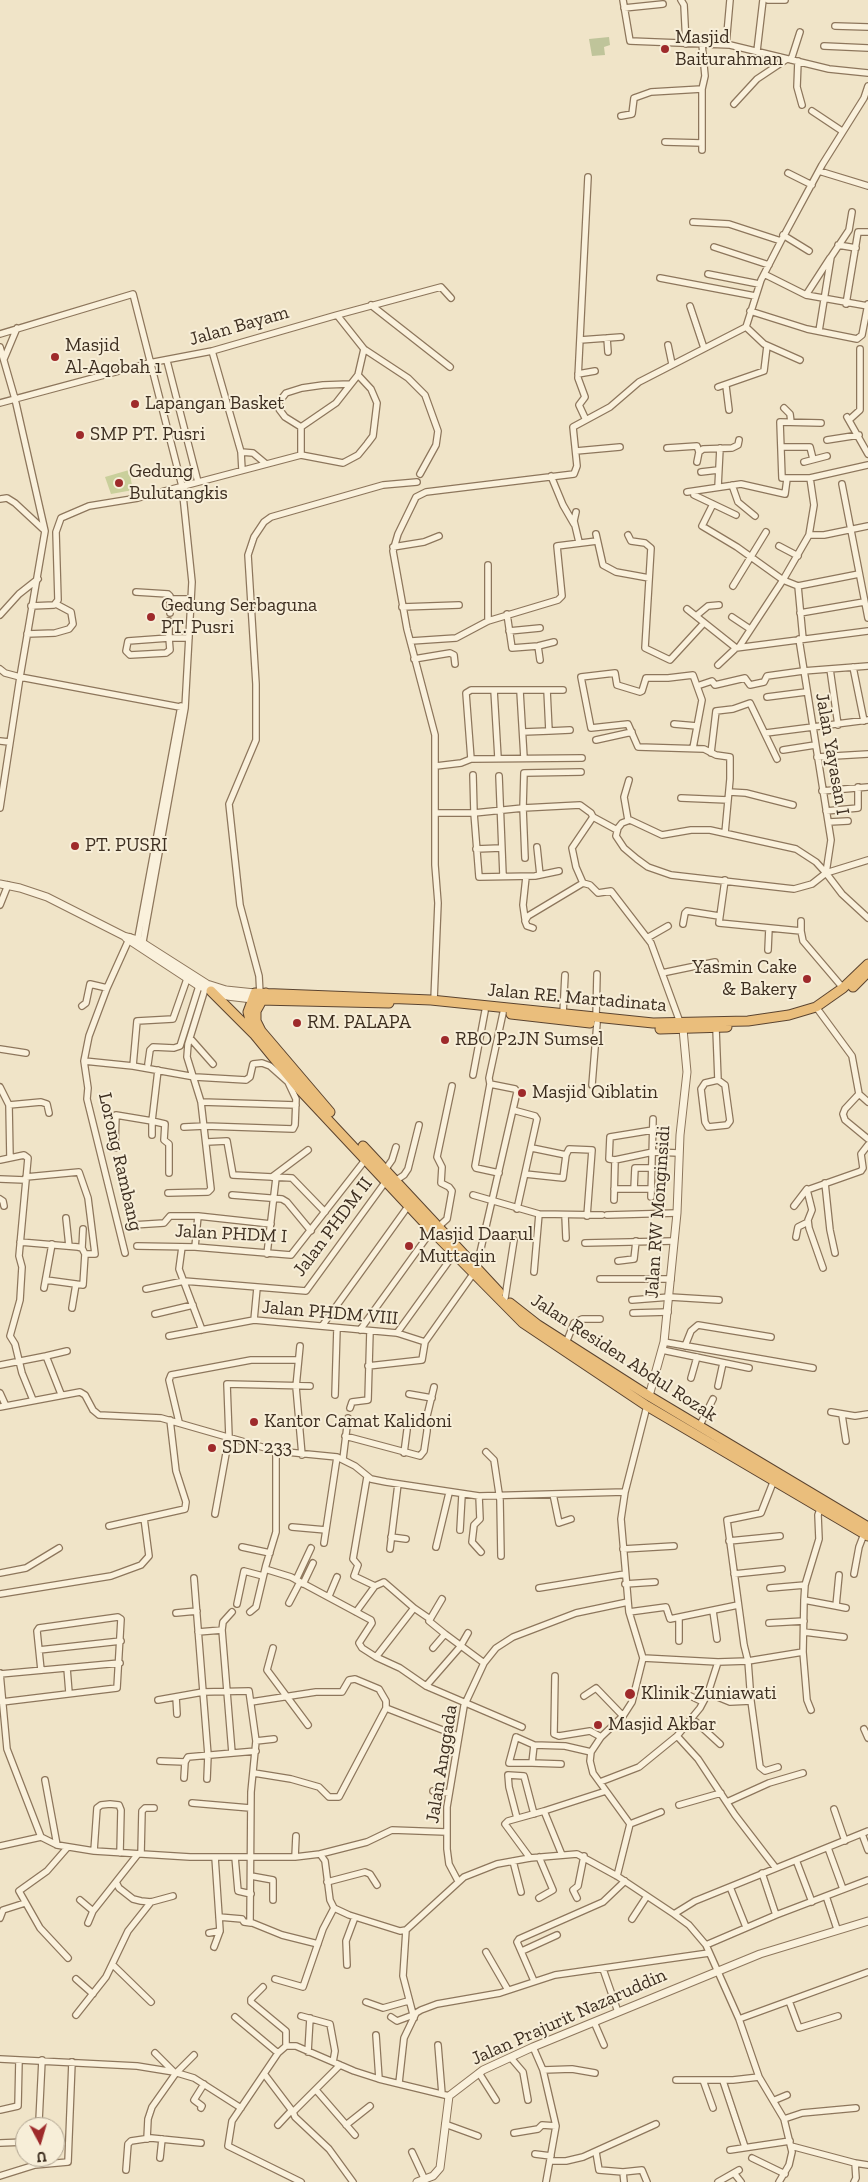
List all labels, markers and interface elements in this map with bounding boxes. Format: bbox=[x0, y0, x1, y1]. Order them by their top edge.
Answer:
place label: Masjid Baiturahman bbox=[675, 27, 783, 71]
marker: Masjid Baiturahman bbox=[659, 43, 671, 55]
street label: Jalan Bayam bbox=[187, 301, 291, 351]
place label: Masjid Al-Aqobah 1 bbox=[65, 335, 162, 379]
marker: Masjid Al-Aqobah 1 bbox=[49, 351, 61, 363]
place label: Lapangan Basket bbox=[145, 393, 284, 415]
marker: Lapangan Basket bbox=[129, 398, 141, 410]
place label: SMP PT. Pusri bbox=[90, 424, 205, 446]
marker: SMP PT. Pusri bbox=[74, 429, 86, 441]
place label: Gedung Bulutangkis bbox=[129, 461, 228, 505]
marker: Gedung Bulutangkis bbox=[113, 477, 125, 489]
place label: Gedung Serbaguna PT. Pusri bbox=[161, 595, 317, 639]
marker: Gedung Serbaguna PT. Pusri bbox=[145, 611, 157, 623]
street label: Jalan Yayasan I bbox=[810, 691, 854, 817]
place label: PT. PUSRI bbox=[85, 835, 168, 857]
marker: PT. PUSRI bbox=[69, 840, 81, 852]
place label: Yasmin Cake & Bakery bbox=[692, 957, 797, 1001]
marker: Yasmin Cake & Bakery bbox=[801, 973, 813, 985]
street label: Jalan RE. Martadinata bbox=[486, 979, 668, 1017]
place label: RM. PALAPA bbox=[307, 1012, 411, 1034]
marker: RM. PALAPA bbox=[291, 1017, 303, 1029]
place label: RBO P2JN Sumsel bbox=[455, 1029, 604, 1051]
marker: RBO P2JN Sumsel bbox=[439, 1034, 451, 1046]
place label: Masjid Qiblatin bbox=[532, 1082, 658, 1104]
marker: Masjid Qiblatin bbox=[516, 1087, 528, 1099]
street label: Lorong Rambang bbox=[93, 1091, 147, 1233]
street label: Jalan RW Monginsidi bbox=[641, 1125, 675, 1299]
street label: Jalan PHDM II bbox=[288, 1173, 378, 1281]
street label: Jalan PHDM I bbox=[174, 1220, 288, 1248]
place label: Masjid Daarul Muttaqin bbox=[419, 1224, 533, 1268]
marker: Masjid Daarul Muttaqin bbox=[403, 1240, 415, 1252]
street label: Jalan Residen Abdul Rozak bbox=[527, 1289, 721, 1427]
street label: Jalan PHDM VIII bbox=[261, 1296, 399, 1330]
place label: Kantor Camat Kalidoni bbox=[264, 1411, 452, 1433]
marker: Kantor Camat Kalidoni bbox=[248, 1416, 260, 1428]
place label: SDN 233 bbox=[222, 1437, 292, 1459]
marker: SDN 233 bbox=[206, 1442, 218, 1454]
place label: Klinik Zuniawati bbox=[641, 1683, 777, 1705]
marker: Klinik Zuniawati bbox=[623, 1687, 637, 1701]
street label: Jalan Anggada bbox=[421, 1703, 463, 1825]
place label: Masjid Akbar bbox=[608, 1714, 716, 1736]
marker: Masjid Akbar bbox=[592, 1719, 604, 1731]
street label: Jalan Prajurit Nazaruddin bbox=[468, 1964, 670, 2070]
north arrow bbox=[15, 2117, 65, 2167]
text: U bbox=[36, 2147, 47, 2165]

